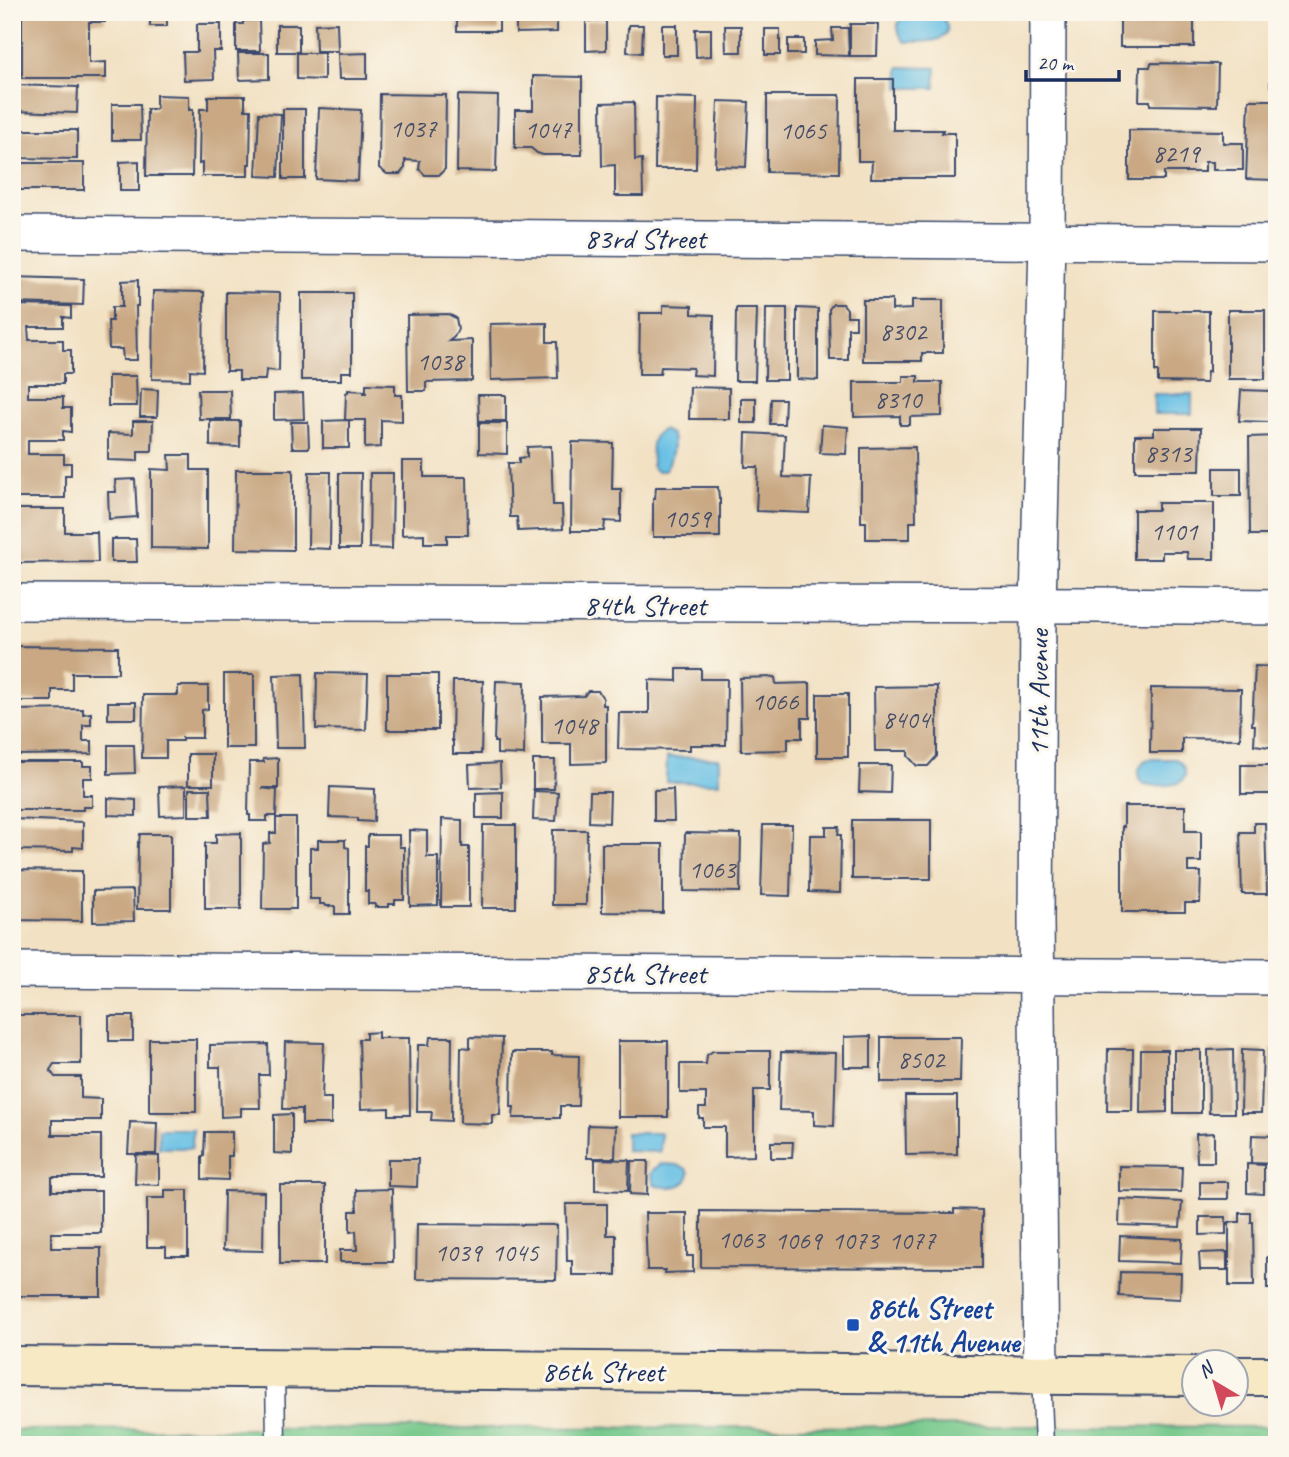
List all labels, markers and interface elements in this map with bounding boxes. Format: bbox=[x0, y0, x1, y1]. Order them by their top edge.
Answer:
scale bar bbox=[1026, 38, 1119, 82]
text: 20 m bbox=[1037, 50, 1075, 76]
house number: 1037 bbox=[390, 112, 438, 145]
house number: 1047 bbox=[525, 113, 573, 146]
house number: 1065 bbox=[780, 114, 828, 147]
house number: 8219 bbox=[1153, 137, 1202, 170]
street label: 83rd Street bbox=[584, 219, 709, 257]
house number: 8302 bbox=[880, 315, 929, 348]
house number: 1038 bbox=[417, 345, 466, 378]
house number: 8310 bbox=[875, 383, 924, 416]
house number: 8313 bbox=[1145, 437, 1194, 470]
house number: 1059 bbox=[664, 502, 713, 535]
house number: 1101 bbox=[1151, 515, 1199, 548]
street label: 84th Street bbox=[584, 586, 709, 624]
street label: 11th Avenue bbox=[1019, 627, 1057, 756]
house number: 1066 bbox=[752, 685, 800, 718]
house number: 8404 bbox=[883, 703, 932, 736]
house number: 1048 bbox=[551, 709, 600, 742]
house number: 1063 bbox=[689, 853, 738, 886]
street label: 85th Street bbox=[584, 954, 709, 992]
house number: 8502 bbox=[898, 1043, 947, 1076]
house number: 1063 bbox=[718, 1223, 767, 1256]
house number: 1069 bbox=[775, 1224, 824, 1257]
house number: 1073 bbox=[832, 1224, 881, 1257]
house number: 1077 bbox=[889, 1224, 937, 1257]
house number: 1039 bbox=[435, 1236, 484, 1269]
house number: 1045 bbox=[492, 1236, 540, 1269]
place label: 86th Street & 11th Avenue bbox=[867, 1289, 1021, 1361]
marker: 86th Street & 11th Avenue bbox=[845, 1317, 861, 1333]
north arrow bbox=[1180, 1348, 1250, 1418]
street label: 86th Street bbox=[542, 1352, 667, 1390]
text: N bbox=[1193, 1355, 1220, 1383]

